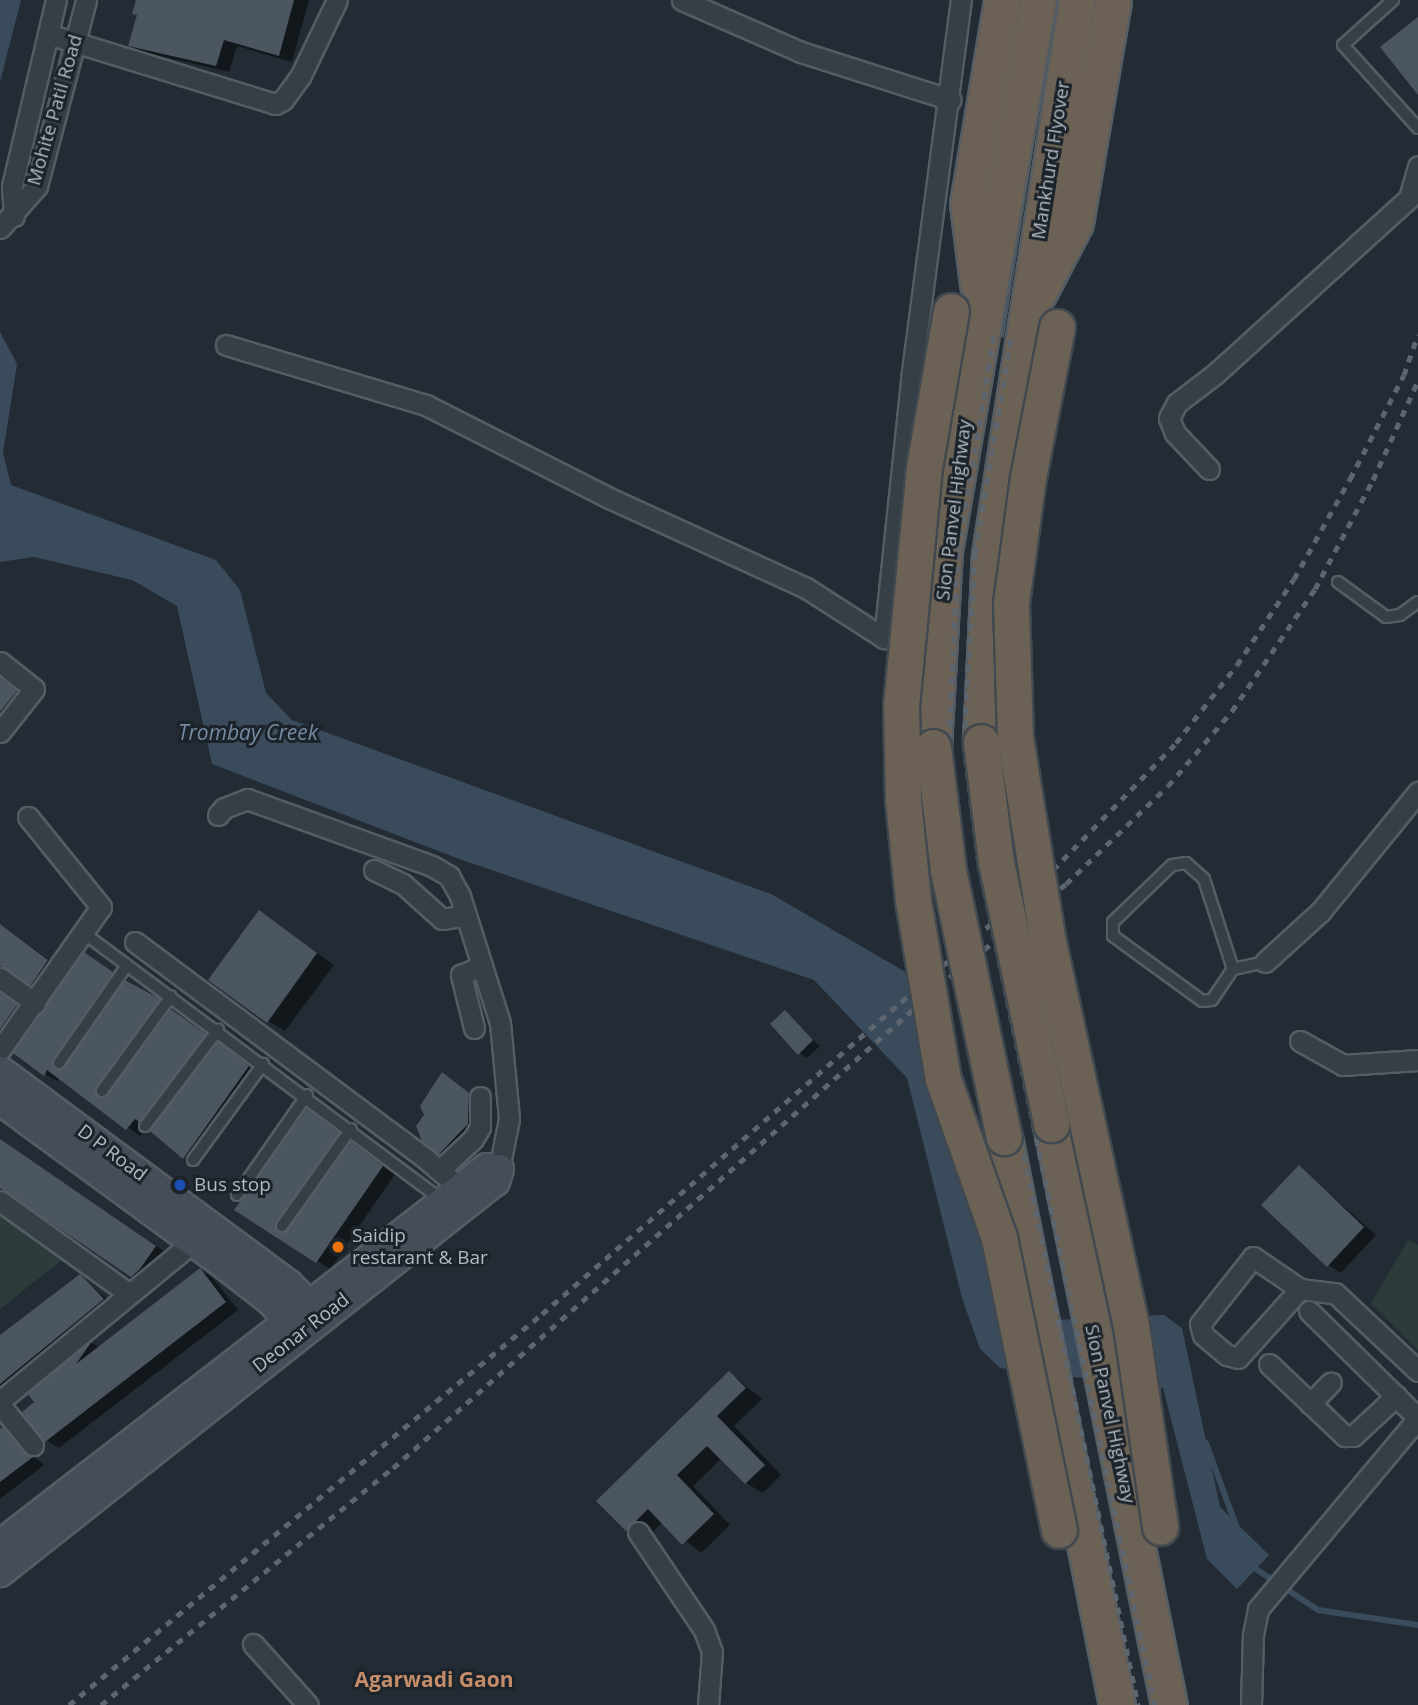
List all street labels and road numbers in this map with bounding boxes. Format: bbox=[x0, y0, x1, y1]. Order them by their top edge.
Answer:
street label: Mohite Patil Road bbox=[23, 32, 87, 188]
street label: Mankhurd Flyover bbox=[1027, 79, 1075, 241]
street label: Sion Panvel Highway bbox=[932, 418, 976, 602]
street label: D P Road bbox=[73, 1120, 151, 1186]
street label: Deonar Road bbox=[248, 1288, 354, 1378]
street label: Sion Panvel Highway bbox=[1080, 1322, 1140, 1506]

